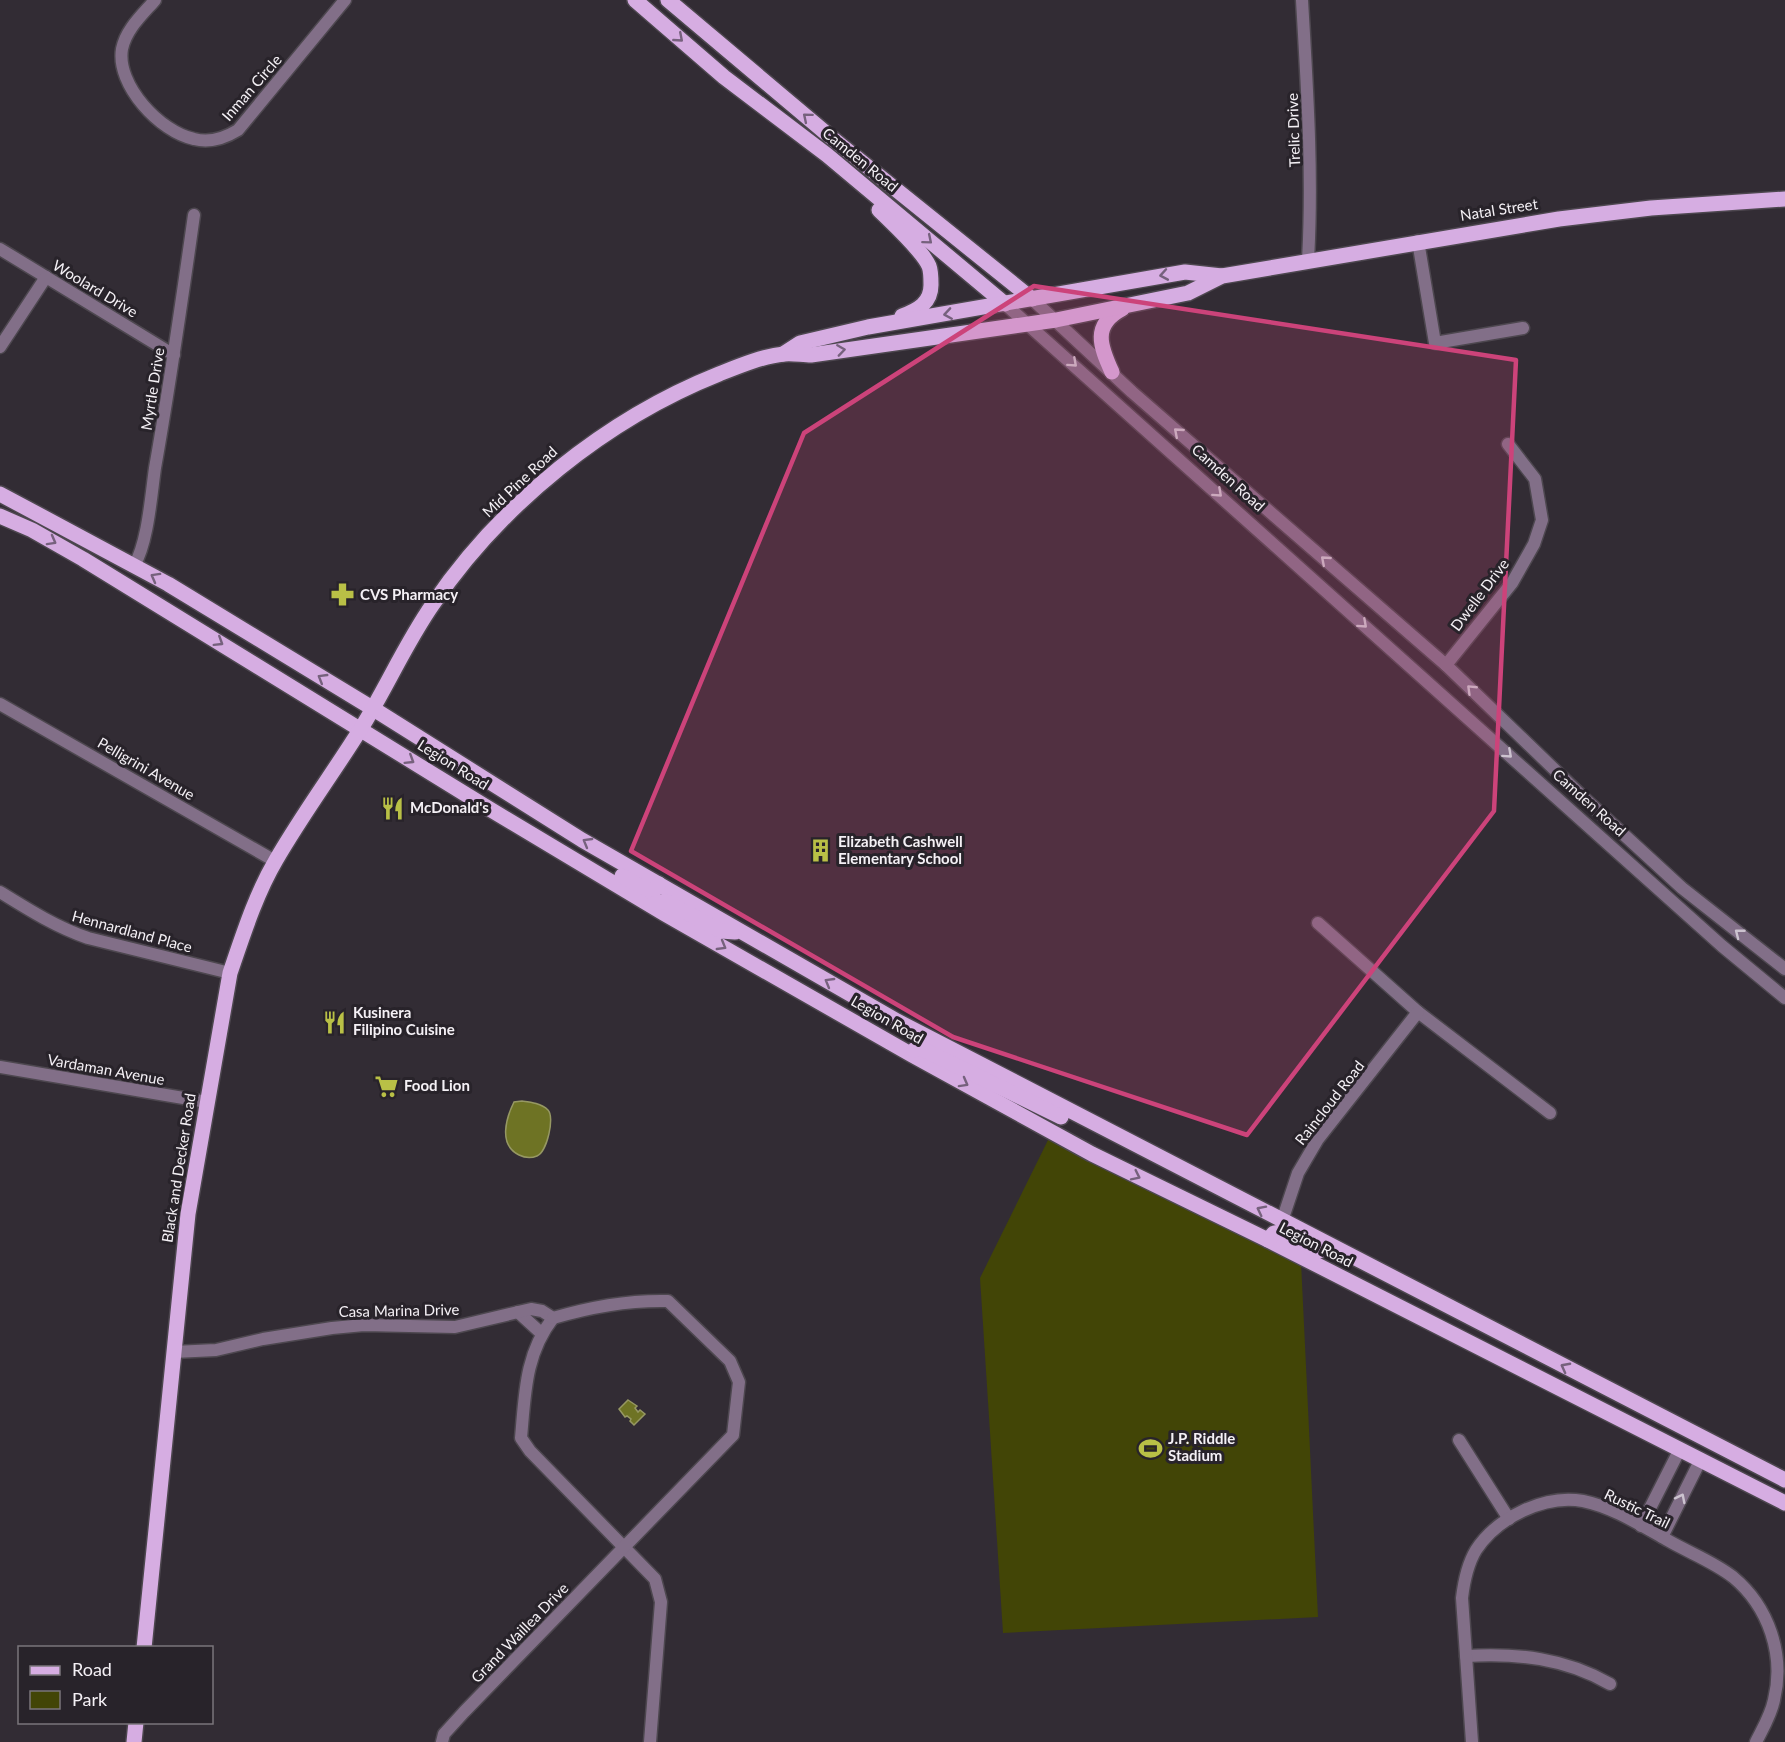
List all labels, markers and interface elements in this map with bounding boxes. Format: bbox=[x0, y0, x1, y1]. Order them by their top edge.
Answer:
one-way arrow bbox=[672, 31, 683, 42]
street label: Inman Circle bbox=[218, 50, 285, 124]
street label: Trelic Drive bbox=[1283, 93, 1303, 167]
one-way arrow bbox=[803, 114, 814, 125]
street label: Camden Road bbox=[819, 123, 902, 195]
street label: Natal Street bbox=[1459, 194, 1540, 224]
one-way arrow bbox=[921, 233, 932, 244]
street label: Woolard Drive bbox=[50, 256, 141, 321]
one-way arrow bbox=[1159, 269, 1168, 281]
one-way arrow bbox=[943, 307, 952, 319]
one-way arrow bbox=[837, 345, 846, 357]
street label: Myrtle Drive bbox=[137, 346, 167, 431]
one-way arrow bbox=[1066, 356, 1077, 367]
one-way arrow bbox=[1174, 428, 1185, 439]
street label: Camden Road bbox=[1189, 440, 1269, 515]
street label: Mid Pine Road bbox=[478, 442, 560, 520]
one-way arrow bbox=[1211, 486, 1222, 497]
one-way arrow bbox=[46, 534, 57, 545]
street label: Dwelle Drive bbox=[1446, 555, 1512, 634]
one-way arrow bbox=[1321, 556, 1332, 567]
one-way arrow bbox=[151, 573, 161, 584]
pharmacy icon: CVS Pharmacy bbox=[329, 582, 355, 608]
place label: CVS Pharmacy bbox=[360, 585, 458, 603]
one-way arrow bbox=[1356, 617, 1367, 628]
one-way arrow bbox=[213, 635, 223, 647]
one-way arrow bbox=[318, 673, 328, 685]
one-way arrow bbox=[1467, 685, 1477, 696]
street label: Pelligrini Avenue bbox=[95, 733, 198, 803]
street label: Legion Road bbox=[415, 735, 492, 793]
one-way arrow bbox=[1501, 747, 1512, 758]
one-way arrow bbox=[404, 752, 414, 764]
street label: Camden Road bbox=[1550, 765, 1630, 840]
restaurant icon: McDonald's bbox=[379, 795, 405, 821]
place label: McDonald's bbox=[410, 798, 489, 816]
place label: Elizabeth Cashwell Elementary School bbox=[838, 832, 963, 867]
one-way arrow bbox=[583, 838, 593, 850]
building icon: Elizabeth Cashwell Elementary School bbox=[807, 838, 833, 864]
street label: Hennardland Place bbox=[70, 906, 194, 956]
one-way arrow bbox=[1735, 930, 1746, 941]
one-way arrow bbox=[716, 939, 726, 950]
one-way arrow bbox=[825, 978, 835, 989]
street label: Legion Road bbox=[848, 991, 927, 1047]
place label: Kusinera Filipino Cuisine bbox=[353, 1003, 455, 1038]
restaurant icon: Kusinera Filipino Cuisine bbox=[322, 1009, 348, 1035]
street label: Vardaman Avenue bbox=[46, 1050, 166, 1088]
street label: Raincloud Road bbox=[1291, 1057, 1368, 1148]
supermarket icon: Food Lion bbox=[373, 1073, 399, 1099]
place label: Food Lion bbox=[404, 1076, 470, 1094]
one-way arrow bbox=[958, 1076, 969, 1088]
street label: Black and Decker Road bbox=[157, 1092, 199, 1244]
one-way arrow bbox=[1130, 1168, 1141, 1180]
one-way arrow bbox=[1257, 1206, 1267, 1217]
street label: Legion Road bbox=[1277, 1218, 1356, 1270]
street label: Casa Marina Drive bbox=[338, 1300, 460, 1320]
one-way arrow bbox=[1561, 1363, 1571, 1374]
place label: J.P. Riddle Stadium bbox=[1168, 1429, 1235, 1464]
sports icon: J.P. Riddle Stadium bbox=[1137, 1435, 1163, 1461]
street label: Rustic Trail bbox=[1602, 1484, 1673, 1532]
one-way arrow bbox=[1674, 1494, 1686, 1505]
street label: Grand Waillea Drive bbox=[467, 1579, 572, 1686]
legend bbox=[18, 1646, 213, 1724]
text: Road bbox=[72, 1658, 112, 1680]
text: Park bbox=[72, 1688, 108, 1710]

